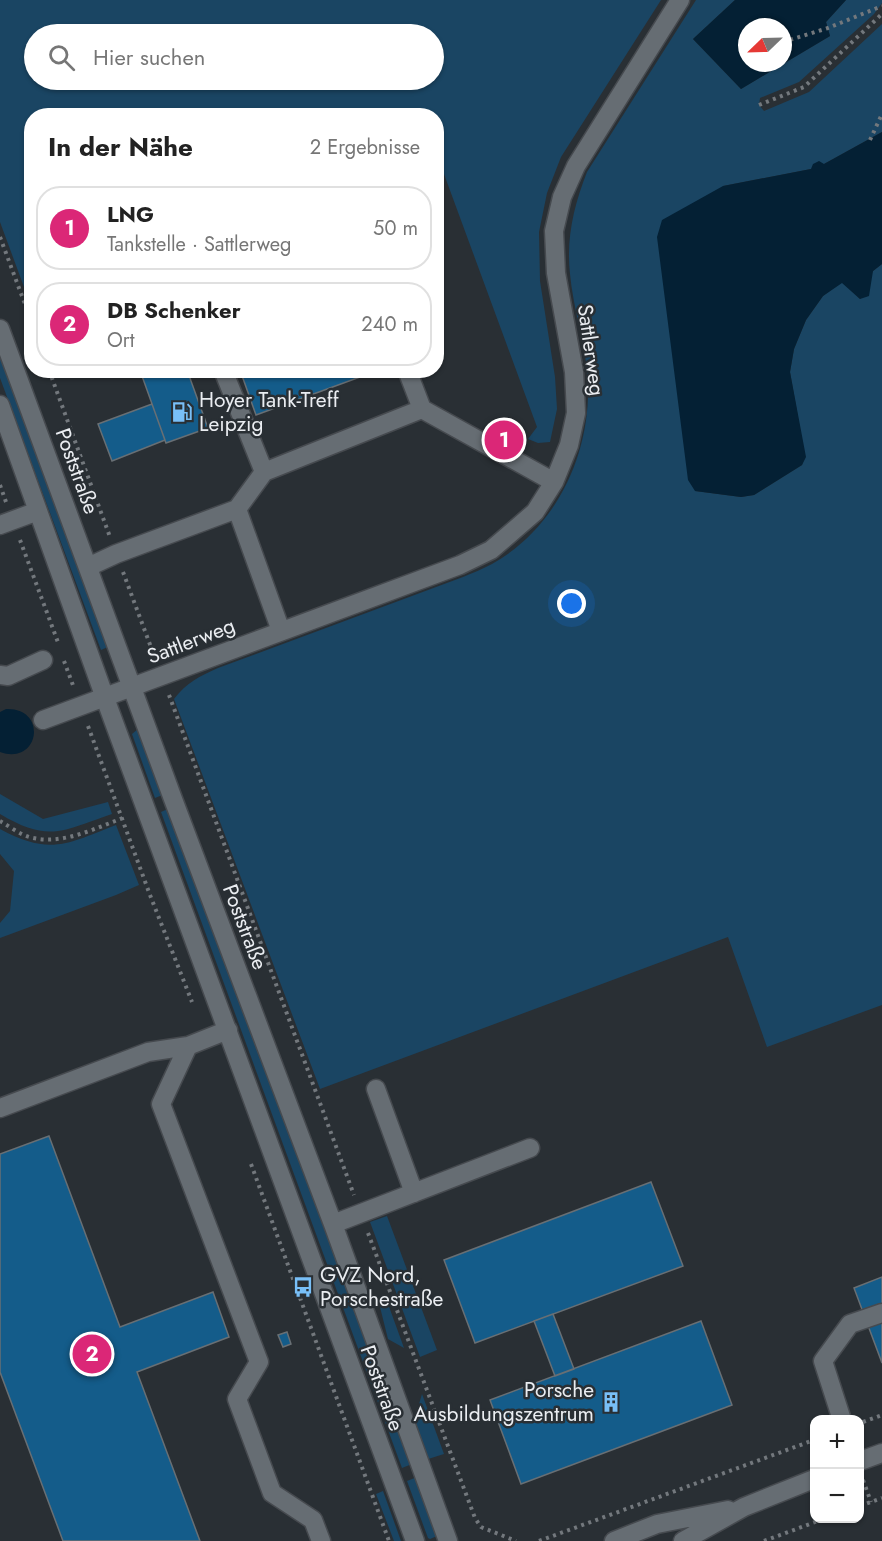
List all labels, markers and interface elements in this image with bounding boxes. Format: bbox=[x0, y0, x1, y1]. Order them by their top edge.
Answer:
north arrow bbox=[738, 18, 792, 72]
search box bbox=[24, 24, 444, 90]
icon: search bbox=[45, 41, 78, 74]
text: Hier suchen bbox=[93, 41, 205, 73]
text: In der Nähe bbox=[48, 128, 193, 166]
text: 2 Ergebnisse bbox=[310, 133, 420, 162]
text: LNG bbox=[107, 198, 154, 230]
text: 1 bbox=[64, 214, 75, 243]
text: 50 m bbox=[373, 214, 418, 243]
text: Tankstelle · Sattlerweg bbox=[107, 230, 291, 259]
text: DB Schenker bbox=[107, 294, 241, 326]
street label: Sattlerweg bbox=[570, 302, 612, 398]
text: 2 bbox=[63, 310, 76, 339]
text: 240 m bbox=[361, 310, 418, 339]
text: Ort bbox=[107, 326, 134, 355]
place label: Hoyer Tank-Treff Leipzig bbox=[199, 385, 340, 439]
fuel station icon: Hoyer Tank-Treff Leipzig bbox=[170, 400, 194, 424]
pin: 1 bbox=[484, 418, 524, 462]
street label: Poststraße bbox=[48, 424, 106, 518]
your location bbox=[557, 589, 586, 618]
street label: Sattlerweg bbox=[143, 611, 239, 671]
street label: Poststraße bbox=[215, 880, 275, 974]
place label: GVZ Nord, Porschestraße bbox=[320, 1260, 444, 1314]
bus stop icon: GVZ Nord, Porschestraße bbox=[291, 1275, 315, 1299]
pin: 2 bbox=[72, 1332, 112, 1376]
street label: Poststraße bbox=[353, 1341, 411, 1435]
place label: Porsche Ausbildungszentrum bbox=[414, 1375, 594, 1429]
building icon: Porsche Ausbildungszentrum bbox=[599, 1390, 623, 1414]
map controls bbox=[810, 1415, 864, 1523]
button: + bbox=[810, 1415, 864, 1469]
button: − bbox=[810, 1469, 864, 1523]

